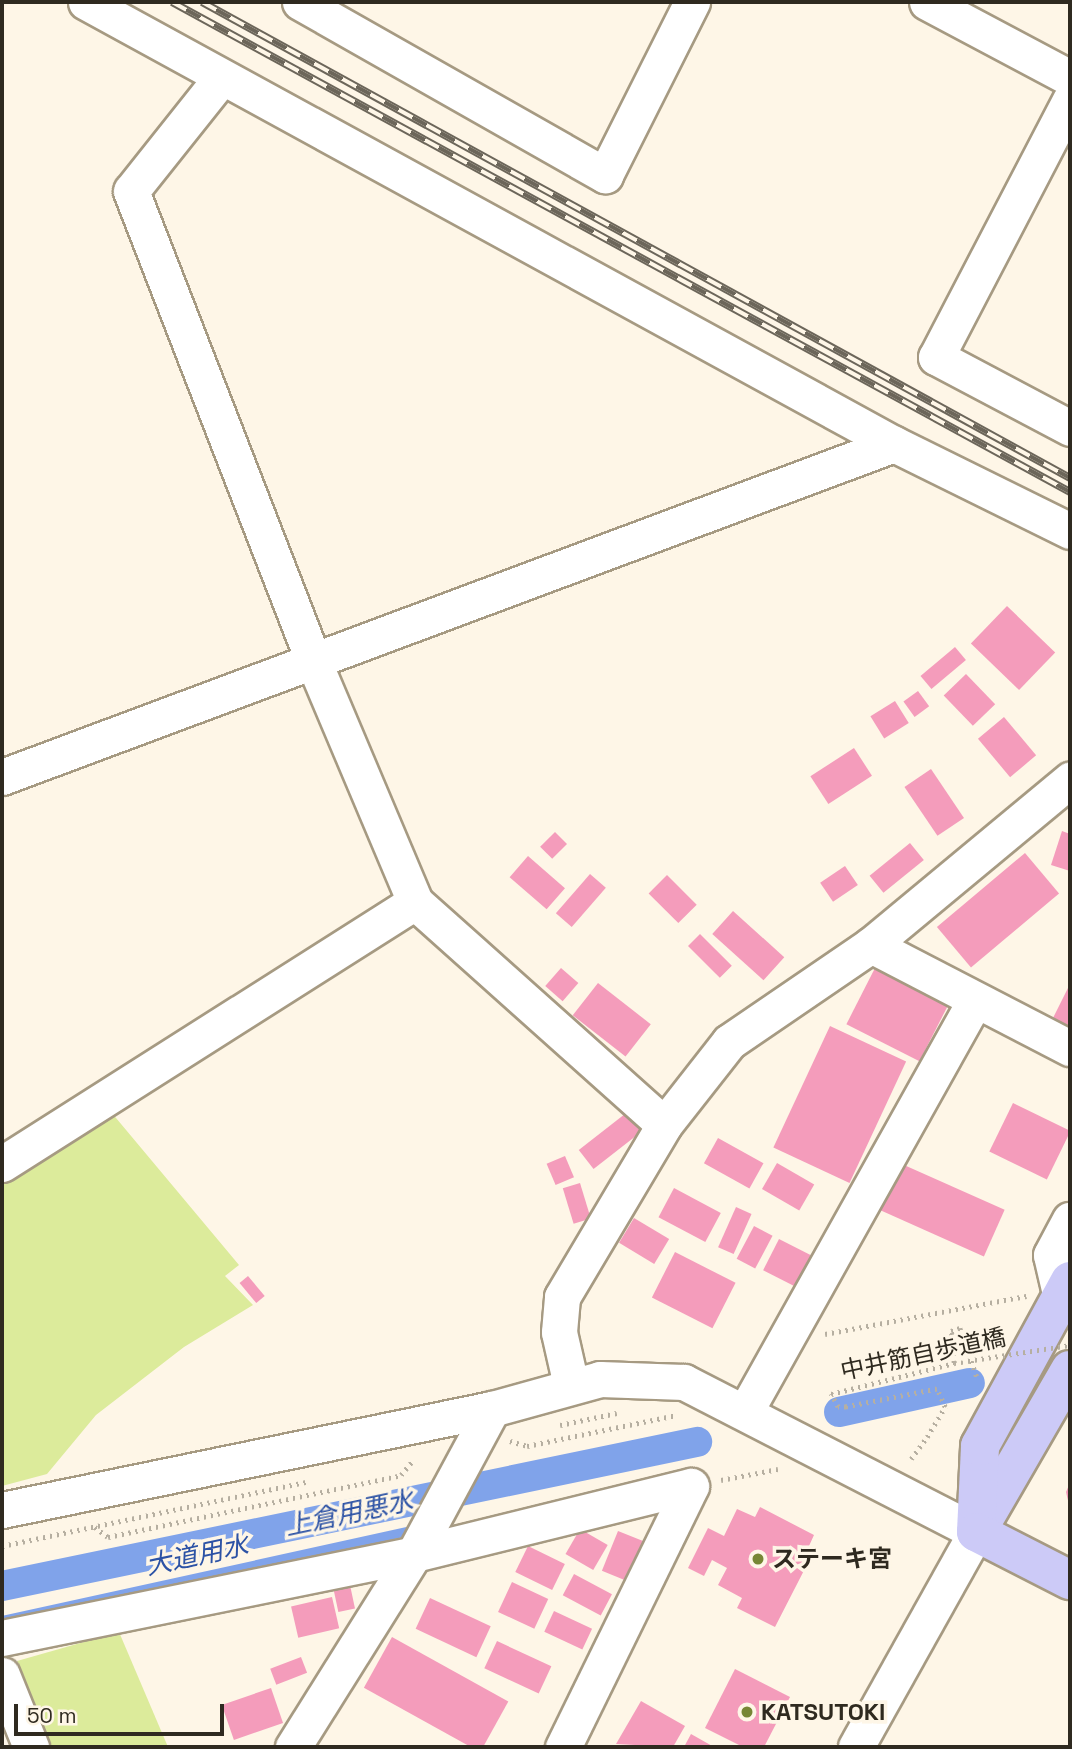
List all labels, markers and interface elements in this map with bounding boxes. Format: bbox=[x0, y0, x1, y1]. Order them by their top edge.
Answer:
street label: 中井筋自歩道橋 bbox=[838, 1322, 1008, 1386]
water label: 上倉用悪水 bbox=[282, 1485, 416, 1543]
water label: 大道用水 bbox=[143, 1530, 251, 1582]
place label: ステーキ宮 bbox=[772, 1545, 892, 1573]
marker: ステーキ宮 bbox=[750, 1551, 766, 1567]
scale bar bbox=[18, 1690, 228, 1734]
place label: KATSUTOKI bbox=[761, 1698, 885, 1726]
text: 50 m bbox=[27, 1702, 77, 1729]
marker: KATSUTOKI bbox=[739, 1704, 755, 1720]

